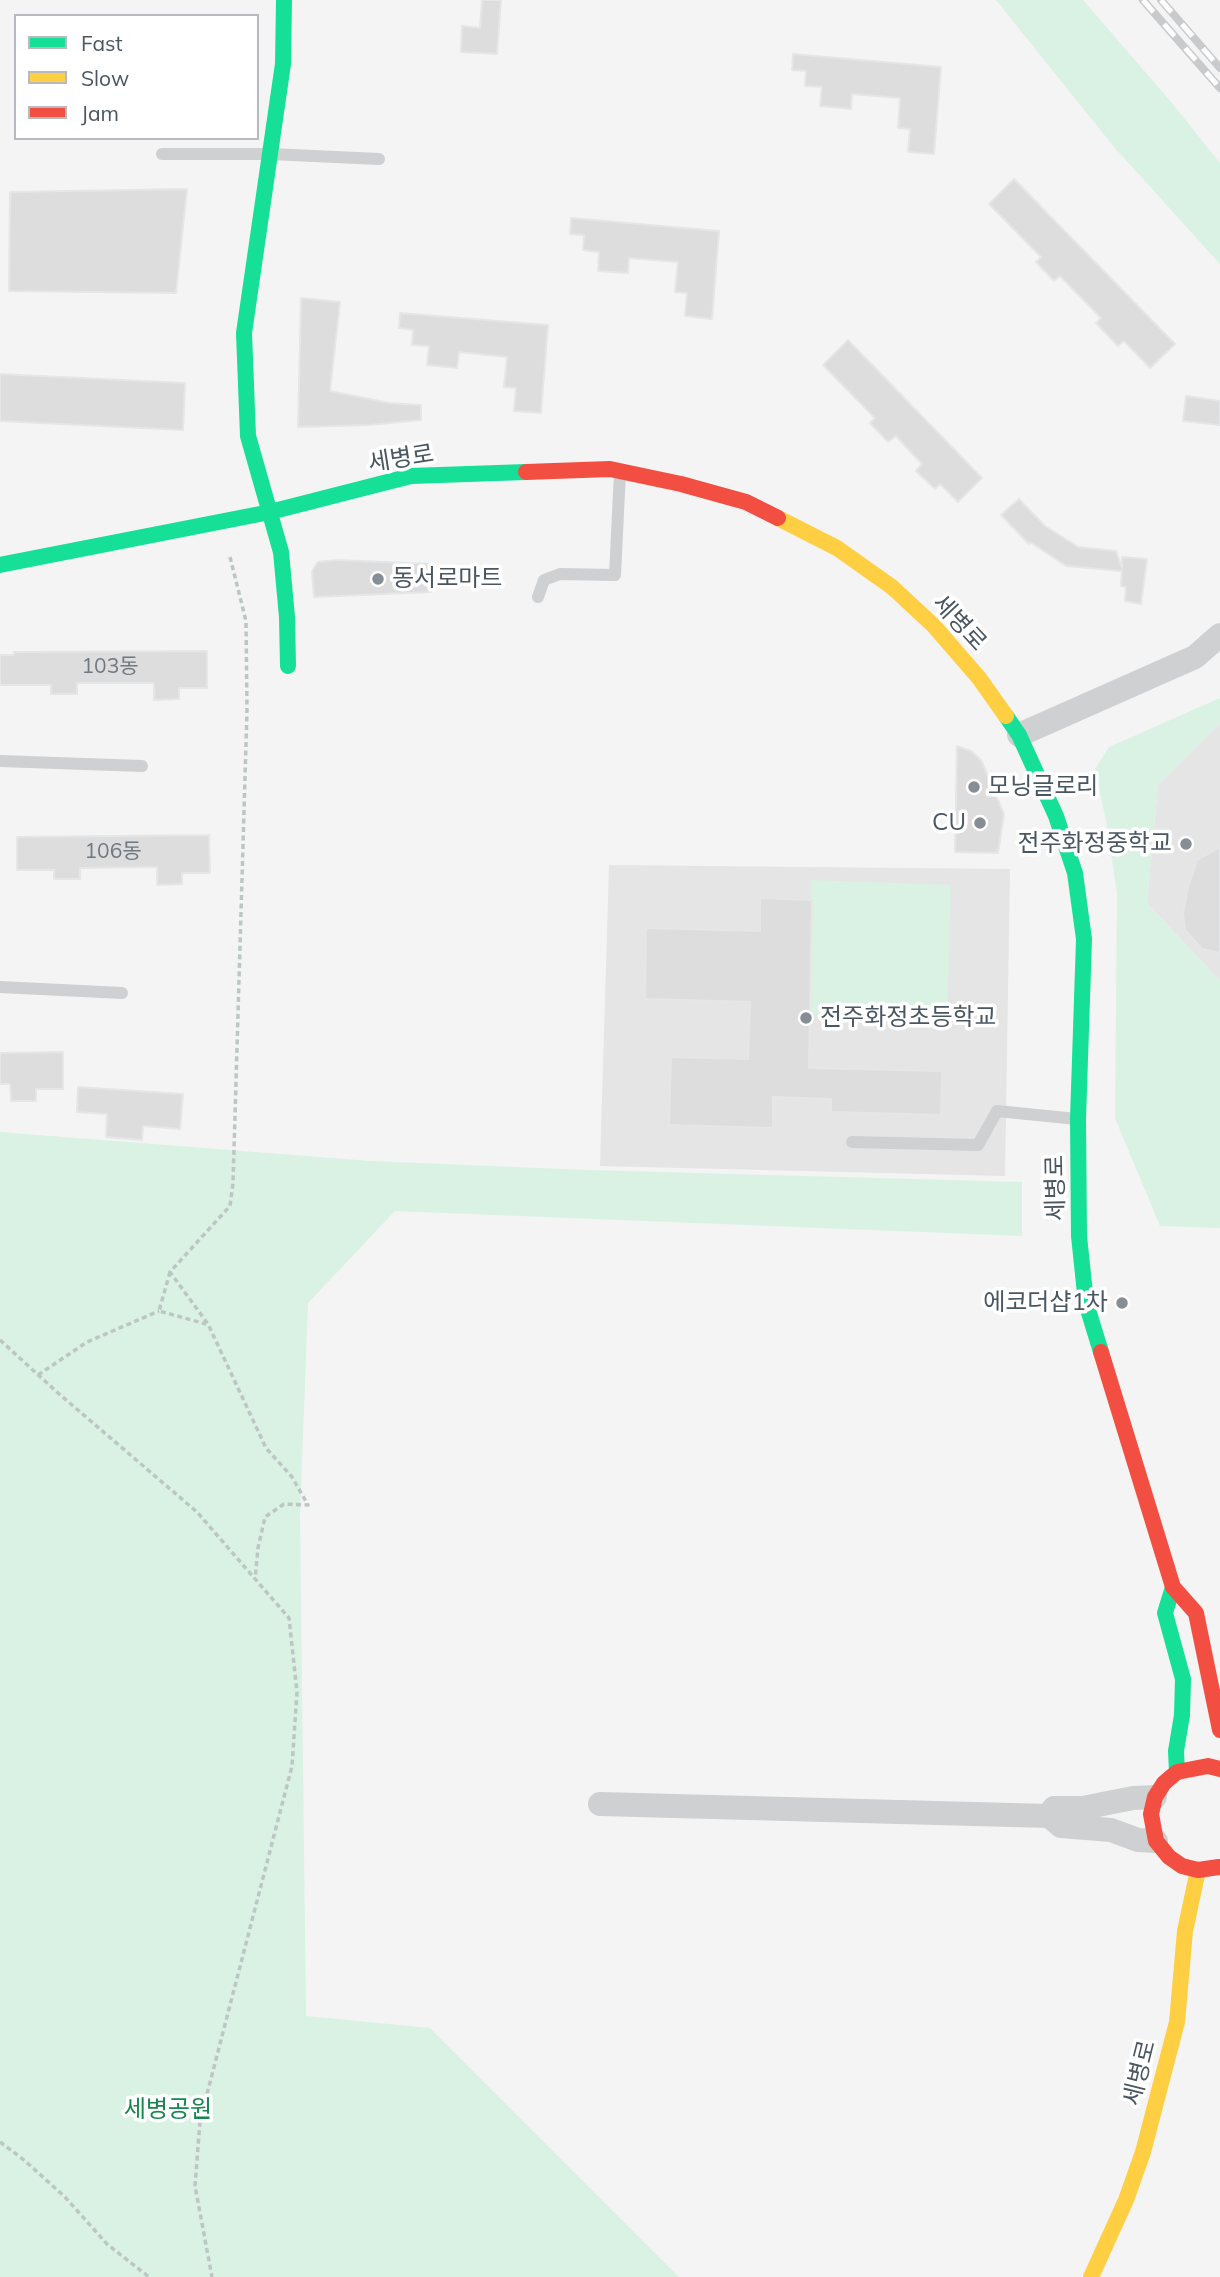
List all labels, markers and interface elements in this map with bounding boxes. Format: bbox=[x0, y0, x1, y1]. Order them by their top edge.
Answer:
legend bbox=[14, 14, 259, 140]
text: Fast bbox=[81, 30, 123, 56]
text: Slow bbox=[81, 65, 129, 91]
text: Jam bbox=[81, 100, 119, 126]
street label: 세병로 bbox=[366, 440, 436, 478]
place label: 동서로마트 bbox=[392, 565, 502, 593]
marker: 동서로마트 bbox=[370, 571, 386, 587]
street label: 세병로 bbox=[926, 589, 992, 657]
house number: 103동 bbox=[81, 654, 139, 680]
place label: 모닝글로리 bbox=[988, 773, 1098, 801]
marker: 모닝글로리 bbox=[966, 779, 982, 795]
place label: CU bbox=[932, 809, 966, 837]
marker: CU bbox=[972, 815, 988, 831]
place label: 전주화정중학교 bbox=[1017, 830, 1172, 858]
marker: 전주화정중학교 bbox=[1178, 836, 1194, 852]
house number: 106동 bbox=[84, 839, 142, 865]
place label: 전주화정초등학교 bbox=[820, 1004, 997, 1032]
marker: 전주화정초등학교 bbox=[798, 1010, 814, 1026]
street label: 세병로 bbox=[1041, 1155, 1071, 1221]
place label: 에코더샵1차 bbox=[983, 1289, 1108, 1317]
marker: 에코더샵1차 bbox=[1114, 1295, 1130, 1311]
street label: 세병로 bbox=[1118, 2037, 1162, 2109]
park label: 세병공원 bbox=[124, 2096, 212, 2124]

